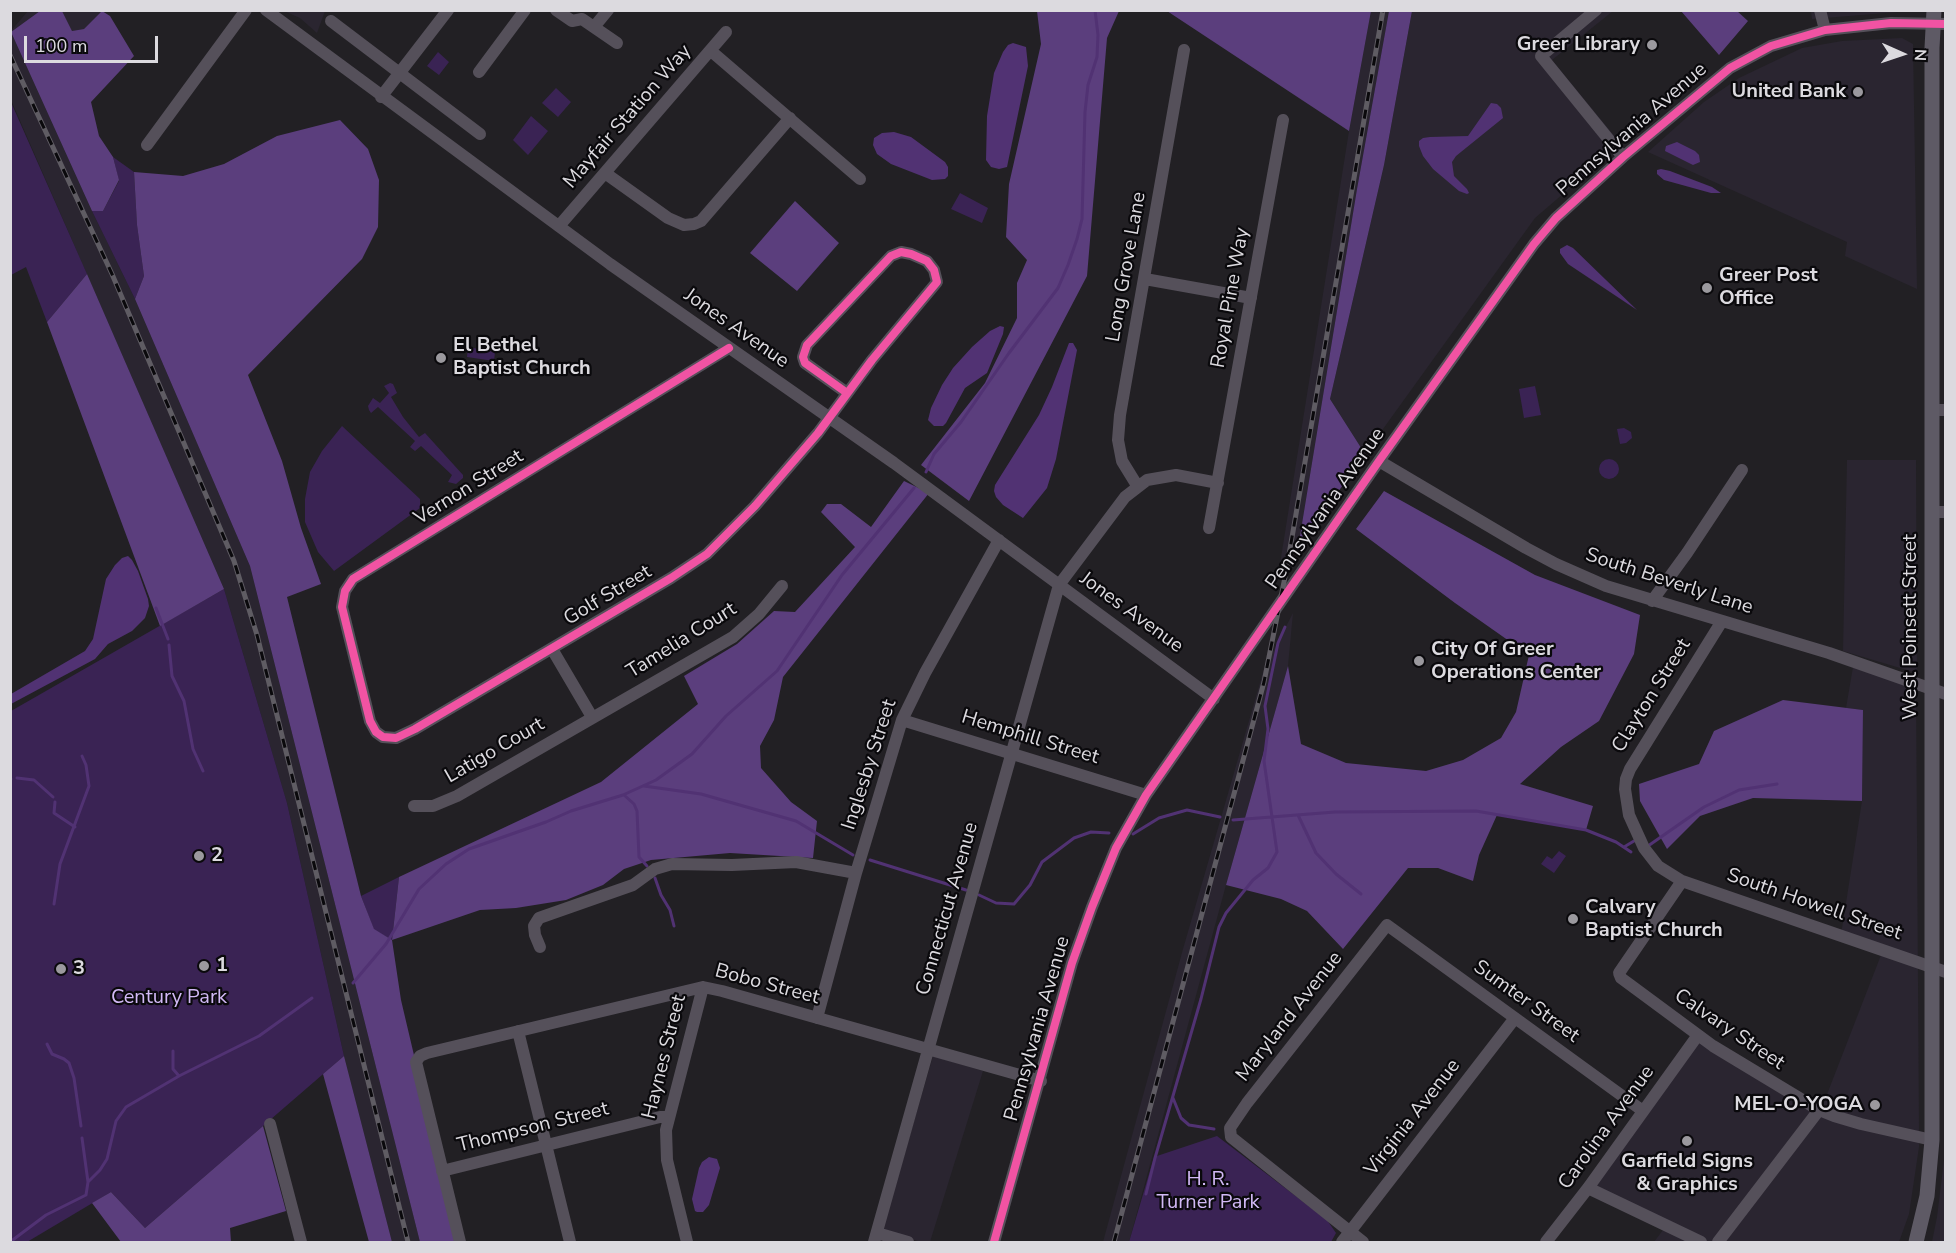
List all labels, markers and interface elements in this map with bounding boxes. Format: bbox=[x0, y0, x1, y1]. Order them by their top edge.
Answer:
scale bar bbox=[27, 24, 160, 62]
north arrow bbox=[1872, 24, 1932, 84]
place label: Greer Library bbox=[1517, 33, 1640, 57]
text: 100 m bbox=[35, 34, 87, 58]
marker: Greer Library bbox=[1645, 38, 1659, 52]
street label: Mayfair Station Way bbox=[559, 40, 697, 194]
text: N bbox=[1909, 48, 1931, 61]
street label: Pennsylvania Avenue bbox=[1552, 58, 1712, 202]
place label: United Bank bbox=[1732, 80, 1846, 104]
marker: United Bank bbox=[1851, 85, 1865, 99]
street label: Long Grove Lane bbox=[1102, 190, 1152, 344]
street label: Royal Pine Way bbox=[1207, 226, 1255, 370]
place label: Greer Post Office bbox=[1719, 264, 1818, 311]
marker: Greer Post Office bbox=[1700, 281, 1714, 295]
street label: Jones Avenue bbox=[679, 284, 793, 374]
place label: El Bethel Baptist Church bbox=[453, 334, 591, 381]
marker: El Bethel Baptist Church bbox=[434, 351, 448, 365]
street label: Pennsylvania Avenue bbox=[1261, 424, 1391, 594]
street label: Vernon Street bbox=[410, 445, 528, 531]
street label: West Poinsett Street bbox=[1899, 534, 1923, 720]
street label: South Beverly Lane bbox=[1582, 544, 1756, 620]
street label: Golf Street bbox=[560, 561, 656, 631]
street label: Jones Avenue bbox=[1074, 567, 1188, 659]
street label: Tamelia Court bbox=[623, 598, 741, 684]
street label: Clayton Street bbox=[1608, 635, 1696, 757]
place label: City Of Greer Operations Center bbox=[1431, 638, 1601, 685]
marker: City Of Greer Operations Center bbox=[1412, 654, 1426, 668]
street label: Inglesby Street bbox=[838, 697, 902, 833]
street label: Hemphill Street bbox=[959, 706, 1101, 770]
street label: Latigo Court bbox=[441, 713, 549, 789]
street label: Connecticut Avenue bbox=[912, 820, 984, 998]
place label: 2 bbox=[211, 844, 223, 868]
marker: 2 bbox=[192, 849, 206, 863]
street label: South Howell Street bbox=[1723, 864, 1905, 946]
place label: Calvary Baptist Church bbox=[1585, 896, 1723, 943]
marker: Calvary Baptist Church bbox=[1566, 912, 1580, 926]
street label: Pennsylvania Avenue bbox=[1000, 934, 1076, 1124]
street label: Maryland Avenue bbox=[1232, 947, 1348, 1087]
place label: 1 bbox=[216, 954, 228, 978]
street label: Sumter Street bbox=[1468, 956, 1584, 1048]
place label: 3 bbox=[73, 957, 85, 981]
marker: 1 bbox=[197, 959, 211, 973]
street label: Bobo Street bbox=[712, 960, 822, 1010]
marker: 3 bbox=[54, 962, 68, 976]
street label: Calvary Street bbox=[1669, 984, 1789, 1076]
park label: Century Park bbox=[111, 986, 227, 1010]
street label: Haynes Street bbox=[638, 992, 692, 1122]
street label: Virginia Avenue bbox=[1360, 1055, 1466, 1181]
street label: Carolina Avenue bbox=[1554, 1061, 1660, 1195]
place label: MEL-O-YOGA bbox=[1734, 1093, 1863, 1117]
street label: Thompson Street bbox=[455, 1098, 611, 1158]
marker: MEL-O-YOGA bbox=[1868, 1098, 1882, 1112]
marker: Garfield Signs & Graphics bbox=[1680, 1134, 1694, 1148]
place label: Garfield Signs & Graphics bbox=[1621, 1150, 1753, 1197]
park label: H. R. Turner Park bbox=[1156, 1168, 1260, 1215]

